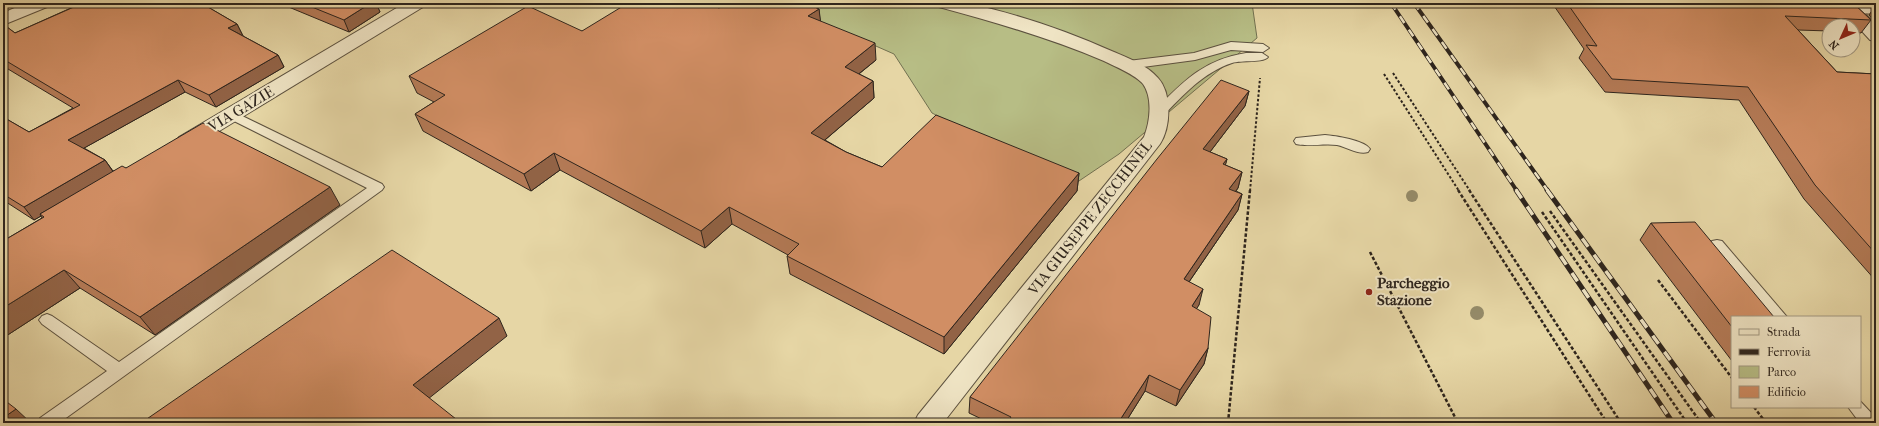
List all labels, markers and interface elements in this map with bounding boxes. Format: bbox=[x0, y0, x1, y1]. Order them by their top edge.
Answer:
north arrow bbox=[1821, 18, 1861, 58]
text: N bbox=[1826, 37, 1842, 52]
street label: VIA GAZIE bbox=[204, 82, 277, 136]
street label: VIA GIUSEPPE ZECCHINEL bbox=[1024, 137, 1156, 300]
place label: Parcheggio Stazione bbox=[1377, 274, 1450, 309]
marker: Parcheggio Stazione bbox=[1364, 287, 1374, 297]
legend bbox=[1731, 316, 1861, 408]
text: Strada bbox=[1767, 325, 1801, 339]
text: Ferrovia bbox=[1767, 345, 1811, 359]
text: Parco bbox=[1767, 365, 1796, 379]
text: Edificio bbox=[1767, 385, 1806, 399]

